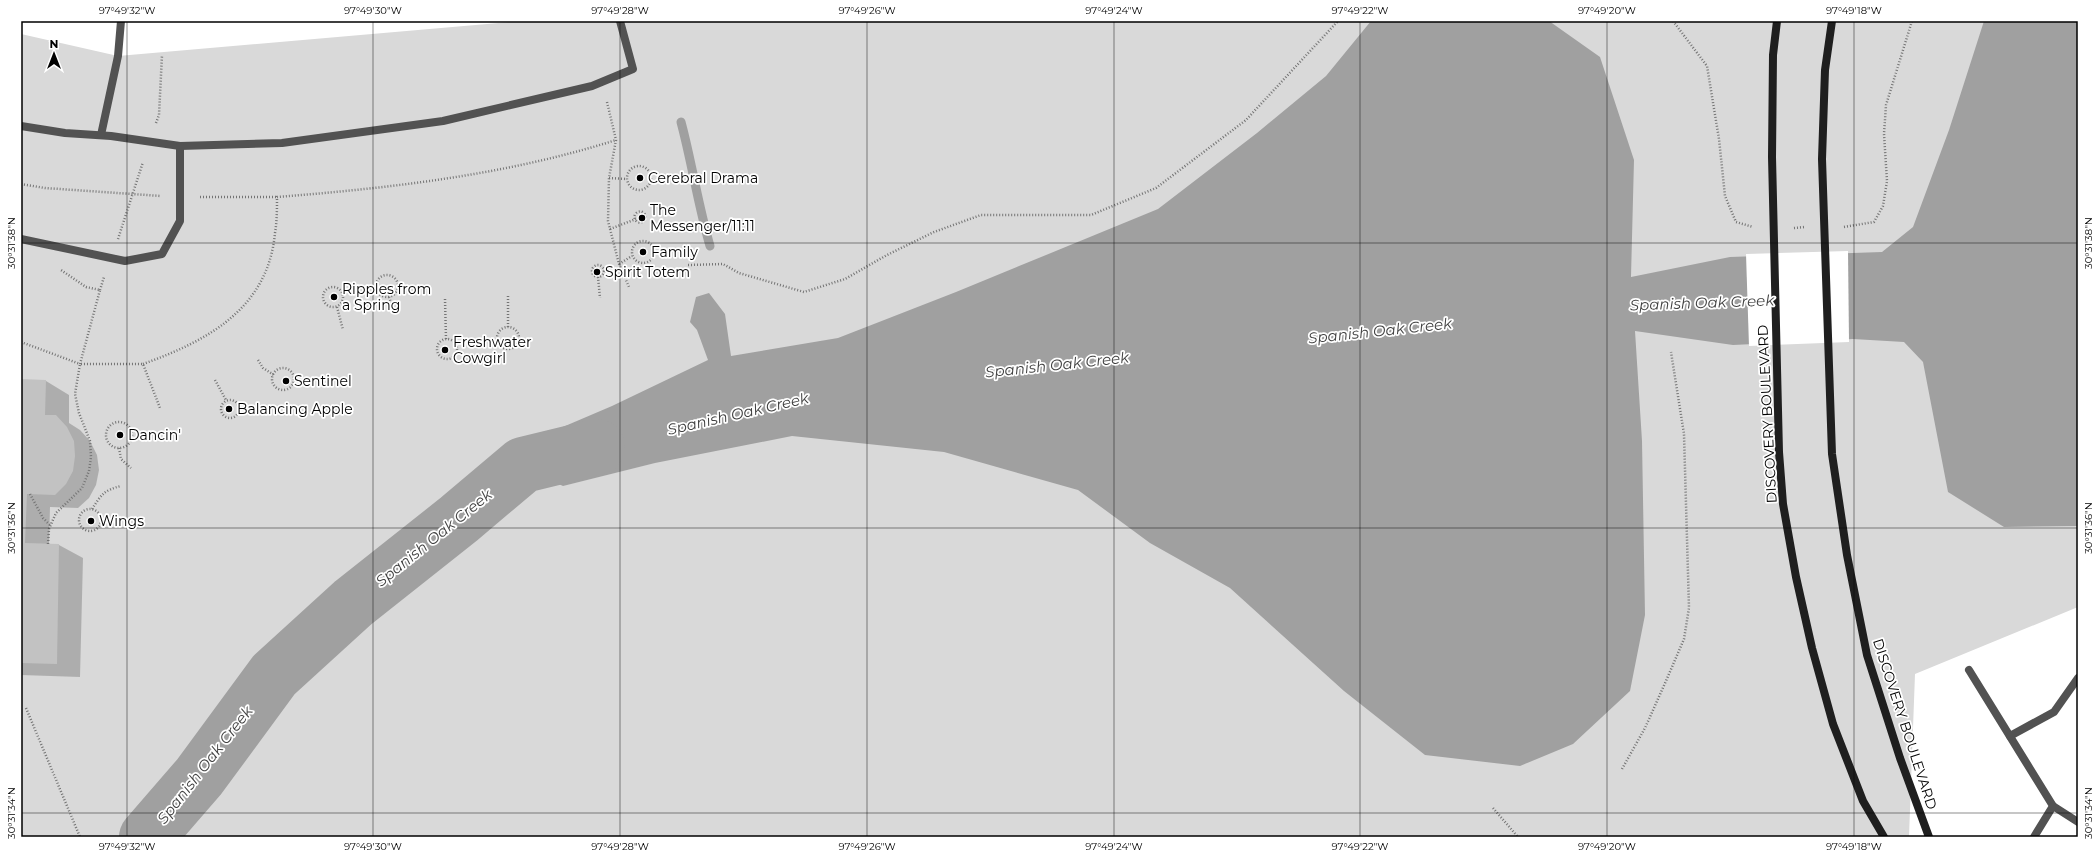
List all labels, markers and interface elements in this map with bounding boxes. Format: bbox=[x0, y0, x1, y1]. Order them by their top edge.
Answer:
text: 97°49'32"W bbox=[99, 4, 155, 17]
text: 97°49'30"W bbox=[344, 4, 402, 17]
text: 97°49'28"W bbox=[591, 4, 649, 17]
text: 97°49'26"W bbox=[838, 4, 896, 17]
text: 97°49'24"W bbox=[1085, 4, 1143, 17]
text: 97°49'22"W bbox=[1332, 4, 1388, 17]
text: 97°49'20"W bbox=[1578, 4, 1636, 17]
text: 97°49'18"W bbox=[1826, 4, 1882, 17]
north arrow bbox=[34, 34, 74, 74]
text: N bbox=[50, 37, 58, 51]
place label: Cerebral Drama bbox=[648, 169, 758, 187]
marker: Cerebral Drama bbox=[635, 173, 645, 183]
place label: The Messenger/11:11 bbox=[650, 201, 755, 235]
marker: The Messenger/11:11 bbox=[637, 213, 647, 223]
text: 30°31'38"N bbox=[5, 217, 18, 269]
text: 30°31'38"N bbox=[2082, 217, 2095, 269]
place label: Family bbox=[651, 243, 698, 261]
marker: Family bbox=[638, 247, 648, 257]
place label: Spirit Totem bbox=[605, 263, 690, 281]
marker: Spirit Totem bbox=[592, 267, 602, 277]
place label: Ripples from a Spring bbox=[342, 280, 431, 314]
water label: Spanish Oak Creek bbox=[1630, 290, 1776, 315]
marker: Ripples from a Spring bbox=[329, 292, 339, 302]
water label: Spanish Oak Creek bbox=[1307, 313, 1454, 347]
street label: DISCOVERY BOULEVARD bbox=[1753, 324, 1781, 504]
place label: Freshwater Cowgirl bbox=[453, 333, 532, 367]
marker: Freshwater Cowgirl bbox=[440, 345, 450, 355]
water label: Spanish Oak Creek bbox=[984, 347, 1131, 381]
place label: Sentinel bbox=[294, 372, 352, 390]
marker: Sentinel bbox=[281, 376, 291, 386]
water label: Spanish Oak Creek bbox=[665, 388, 811, 439]
place label: Balancing Apple bbox=[237, 400, 353, 418]
marker: Balancing Apple bbox=[224, 404, 234, 414]
place label: Dancin' bbox=[128, 426, 181, 444]
marker: Dancin' bbox=[115, 430, 125, 440]
water label: Spanish Oak Creek bbox=[372, 484, 497, 590]
text: 30°31'36"N bbox=[5, 502, 18, 554]
text: 30°31'36"N bbox=[2082, 502, 2095, 554]
place label: Wings bbox=[99, 512, 144, 530]
marker: Wings bbox=[86, 516, 96, 526]
street label: DISCOVERY BOULEVARD bbox=[1869, 636, 1941, 812]
water label: Spanish Oak Creek bbox=[153, 701, 257, 827]
text: 30°31'34"N bbox=[5, 787, 18, 839]
text: 30°31'34"N bbox=[2082, 787, 2095, 839]
text: 97°49'32"W bbox=[99, 840, 155, 853]
text: 97°49'30"W bbox=[344, 840, 402, 853]
text: 97°49'28"W bbox=[591, 840, 649, 853]
text: 97°49'26"W bbox=[838, 840, 896, 853]
text: 97°49'24"W bbox=[1085, 840, 1143, 853]
text: 97°49'22"W bbox=[1332, 840, 1388, 853]
text: 97°49'20"W bbox=[1578, 840, 1636, 853]
text: 97°49'18"W bbox=[1826, 840, 1882, 853]

